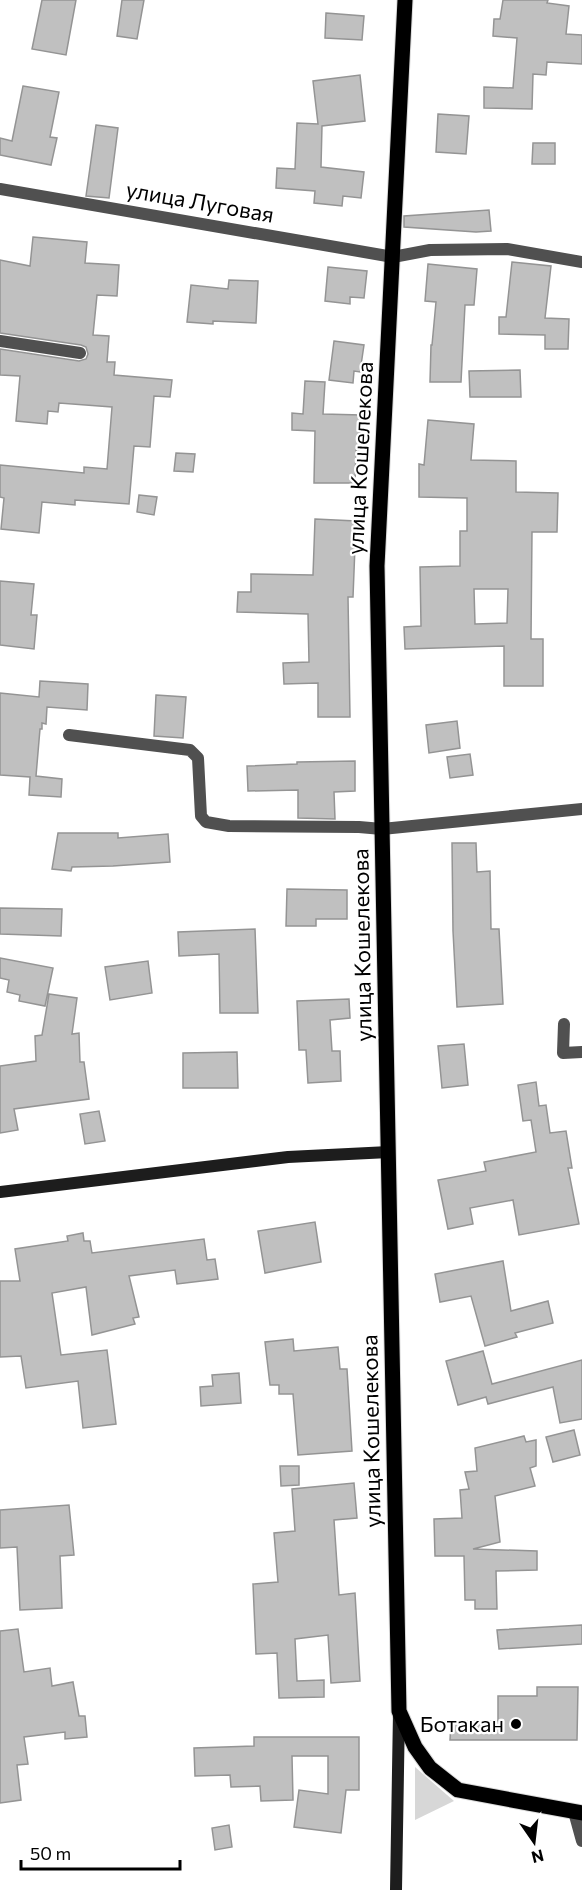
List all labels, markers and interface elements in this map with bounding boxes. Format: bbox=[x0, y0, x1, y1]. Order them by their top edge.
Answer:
street label: улица Луговая bbox=[124, 175, 276, 228]
street label: улица Кошелекова bbox=[341, 361, 378, 555]
street label: улица Кошелекова bbox=[346, 848, 377, 1042]
street label: улица Кошелекова bbox=[355, 1334, 386, 1528]
place label: Ботакан bbox=[420, 1710, 504, 1737]
marker: Ботакан bbox=[509, 1717, 523, 1731]
north arrow bbox=[504, 1812, 564, 1872]
scale bar bbox=[21, 1833, 180, 1871]
text: 50 m bbox=[30, 1842, 71, 1864]
text: N bbox=[530, 1846, 546, 1868]

